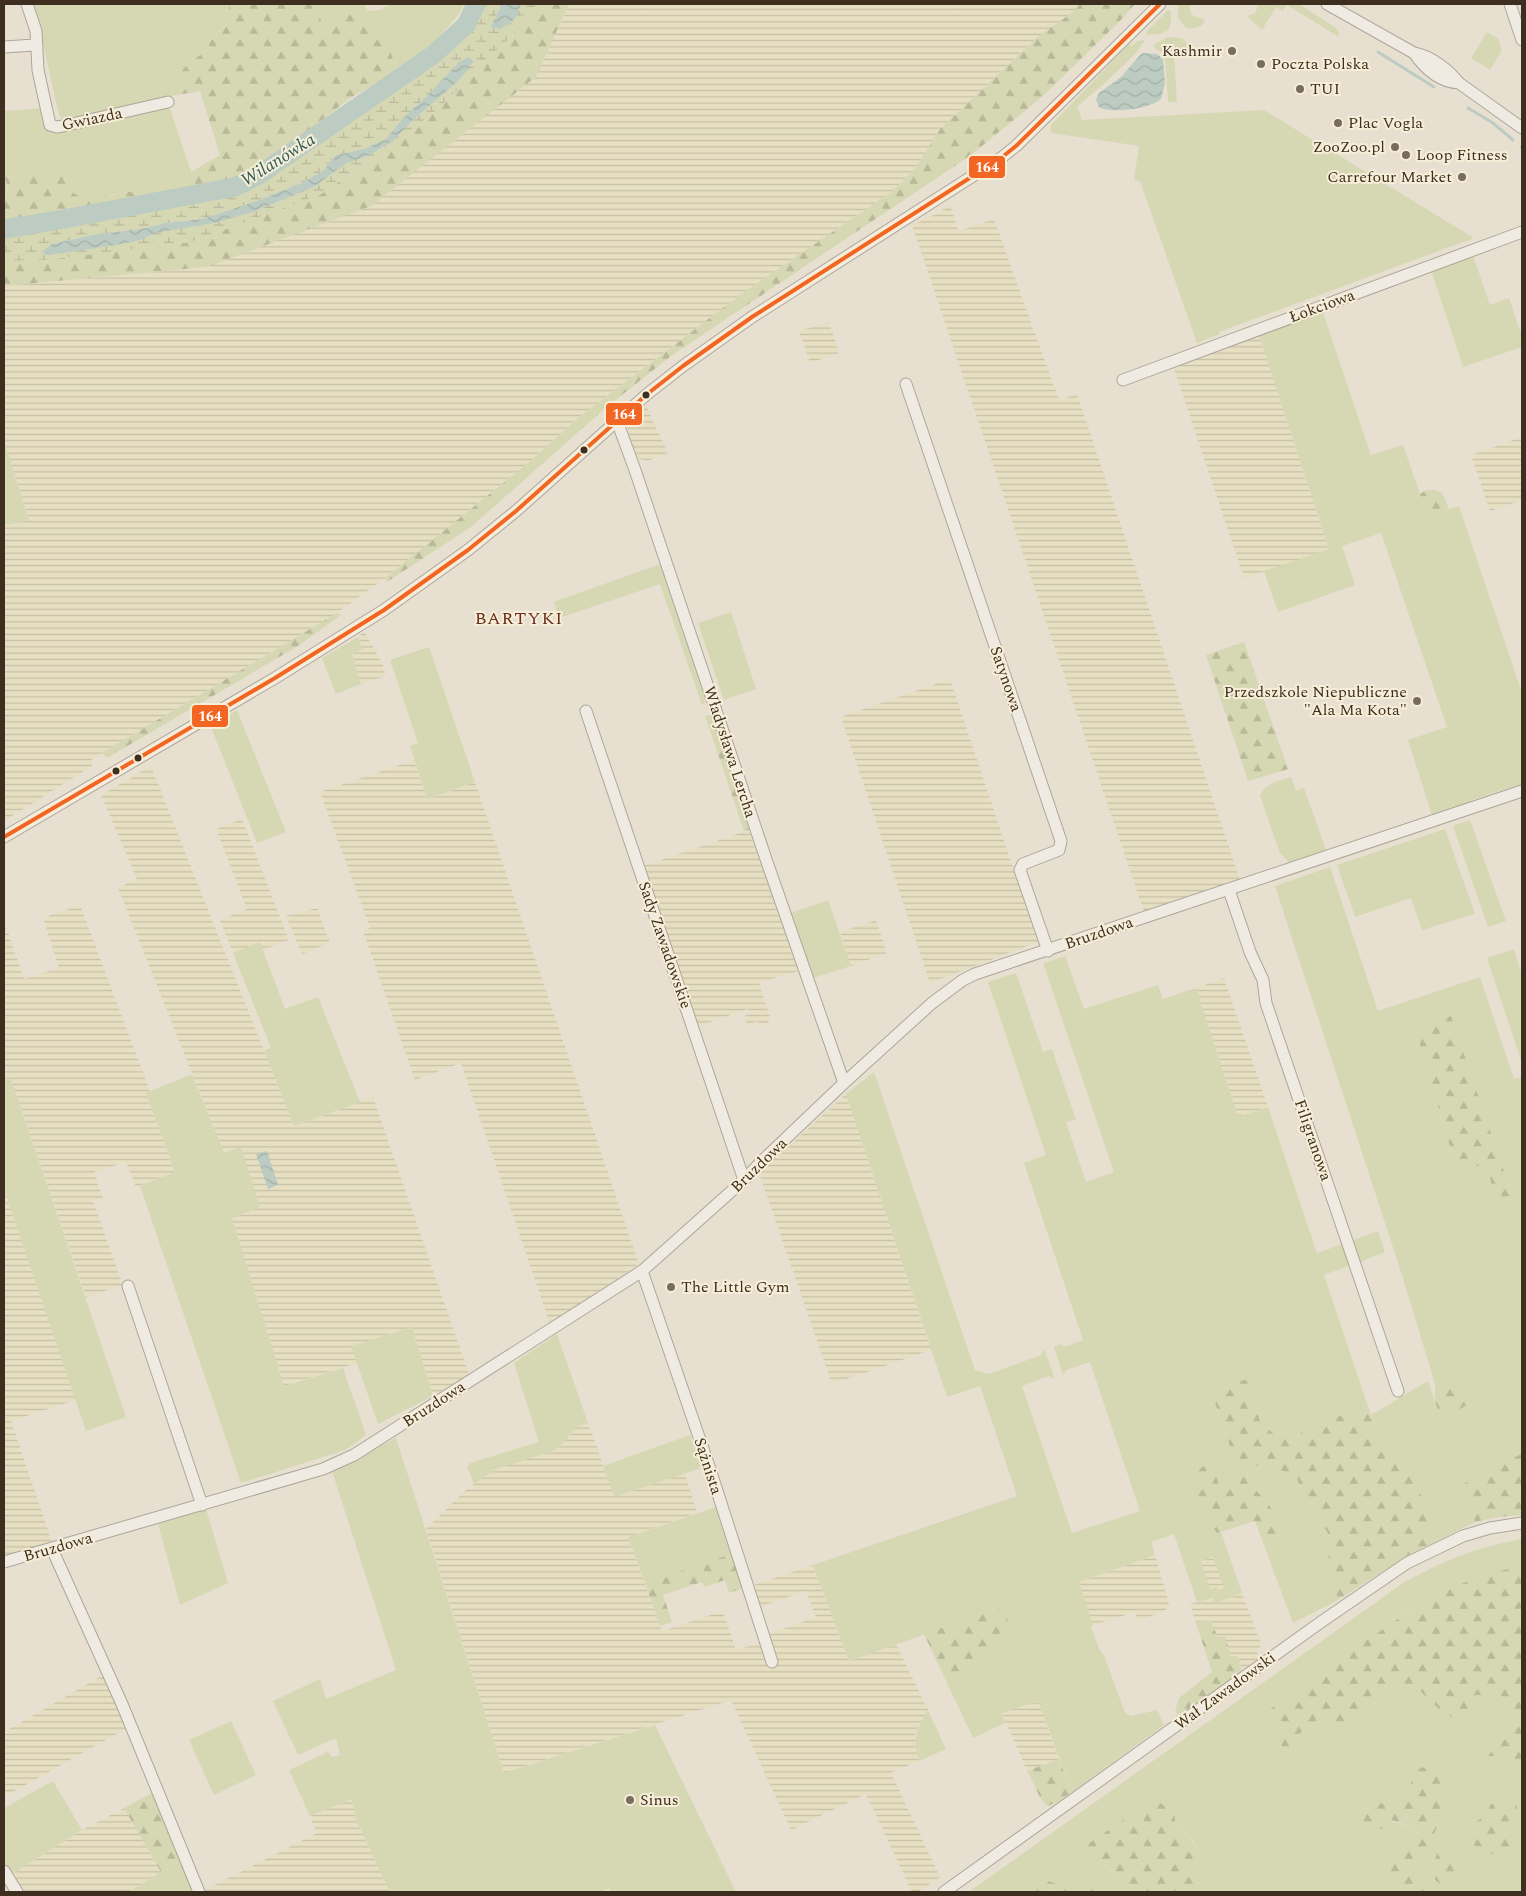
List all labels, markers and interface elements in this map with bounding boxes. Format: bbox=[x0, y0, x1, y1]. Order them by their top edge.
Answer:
place label: Kashmir bbox=[1162, 39, 1222, 63]
marker: Kashmir bbox=[1226, 45, 1238, 57]
place label: Poczta Polska bbox=[1271, 52, 1369, 76]
marker: Poczta Polska bbox=[1255, 58, 1267, 70]
place label: TUI bbox=[1310, 77, 1340, 101]
marker: TUI bbox=[1294, 83, 1306, 95]
street label: Gwiazda bbox=[60, 101, 125, 137]
place label: Plac Vogla bbox=[1348, 111, 1423, 135]
marker: Plac Vogla bbox=[1332, 117, 1344, 129]
water label: Wilanówka bbox=[235, 126, 321, 194]
place label: ZooZoo.pl bbox=[1313, 135, 1385, 159]
marker: ZooZoo.pl bbox=[1389, 141, 1401, 153]
place label: Loop Fitness bbox=[1416, 143, 1508, 167]
marker: Loop Fitness bbox=[1400, 149, 1412, 161]
line badge: 164 bbox=[968, 155, 1006, 179]
text: 164 bbox=[975, 157, 999, 178]
place label: Carrefour Market bbox=[1327, 165, 1452, 189]
marker: Carrefour Market bbox=[1456, 171, 1468, 183]
street label: Łokciowa bbox=[1286, 283, 1358, 329]
unlabelled marker bbox=[641, 390, 651, 400]
line badge: 164 bbox=[605, 402, 643, 426]
text: 164 bbox=[612, 404, 636, 425]
unlabelled marker bbox=[579, 445, 589, 455]
district label: BARTYKI bbox=[475, 605, 563, 632]
street label: Satynowa bbox=[984, 643, 1028, 715]
place label: Przedszkole Niepubliczne "Ala Ma Kota" bbox=[1224, 680, 1407, 722]
street label: Władysława Lercha bbox=[697, 683, 763, 821]
marker: Przedszkole Niepubliczne "Ala Ma Kota" bbox=[1411, 695, 1423, 707]
line badge: 164 bbox=[191, 704, 229, 728]
text: 164 bbox=[198, 706, 222, 727]
unlabelled marker bbox=[133, 753, 143, 763]
unlabelled marker bbox=[111, 766, 121, 776]
street label: Sady Zawadowskie bbox=[632, 878, 698, 1012]
street label: Bruzdowa bbox=[1062, 910, 1137, 956]
street label: Filigranowa bbox=[1288, 1096, 1338, 1184]
street label: Bruzdowa bbox=[725, 1132, 793, 1198]
place label: The Little Gym bbox=[681, 1275, 790, 1299]
marker: The Little Gym bbox=[665, 1281, 677, 1293]
street label: Bruzdowa bbox=[398, 1375, 470, 1433]
street label: Sążnista bbox=[688, 1434, 729, 1498]
street label: Bruzdowa bbox=[21, 1526, 96, 1568]
street label: Wał Zawadowski bbox=[1169, 1646, 1281, 1736]
place label: Sinus bbox=[640, 1788, 679, 1812]
marker: Sinus bbox=[624, 1794, 636, 1806]

